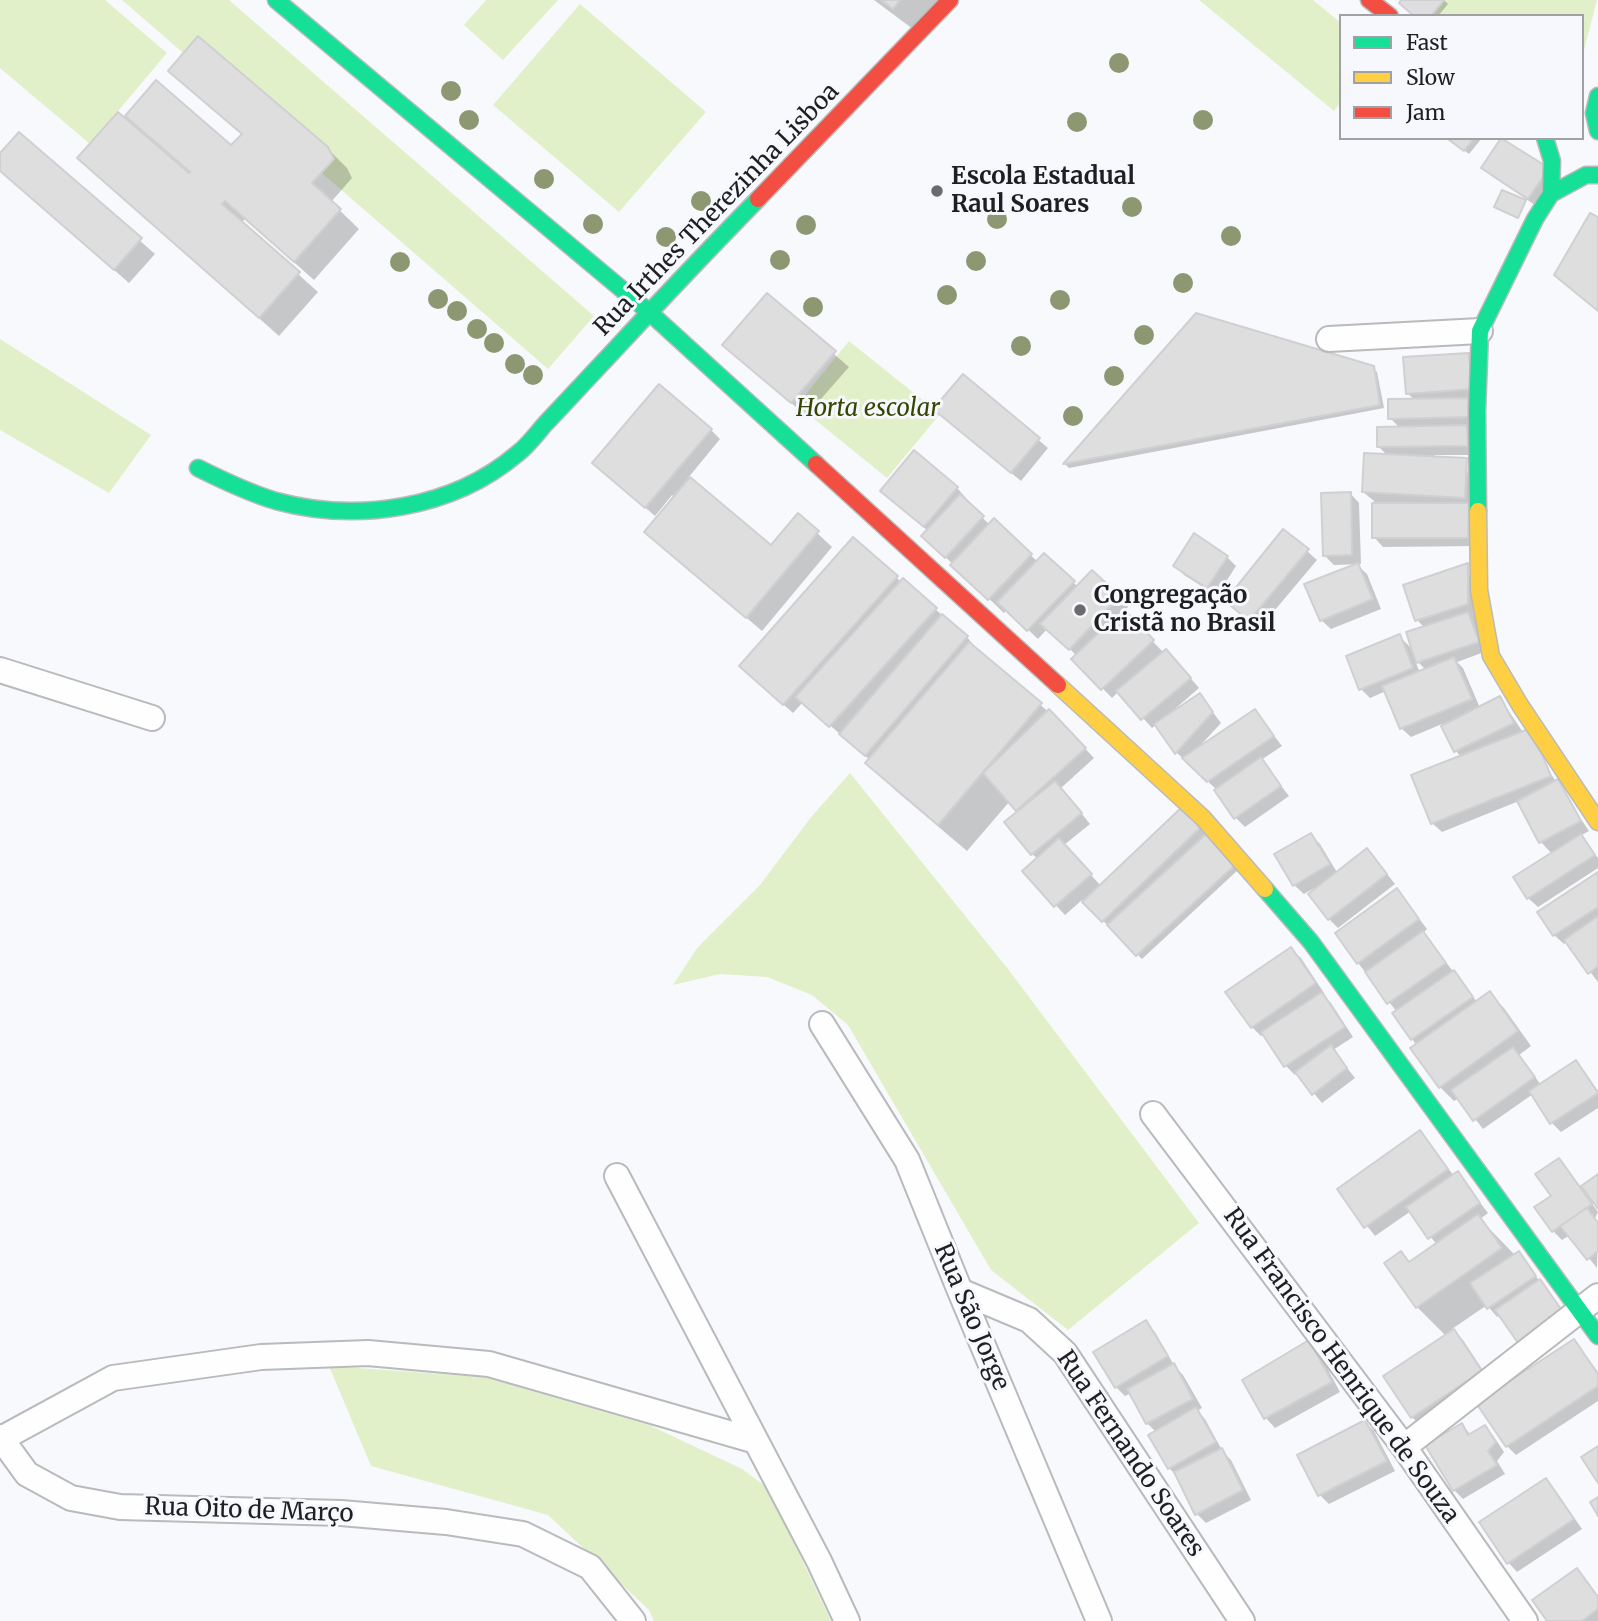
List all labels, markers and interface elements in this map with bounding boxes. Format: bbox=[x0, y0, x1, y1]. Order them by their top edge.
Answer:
legend bbox=[1339, 14, 1584, 140]
text: Fast bbox=[1406, 29, 1448, 56]
text: Slow bbox=[1406, 64, 1455, 91]
street label: Rua Irthes Therezinha Lisboa bbox=[589, 78, 845, 342]
text: Jam bbox=[1406, 99, 1445, 126]
place label: Escola Estadual Raul Soares bbox=[951, 163, 1135, 219]
marker: Escola Estadual Raul Soares bbox=[929, 183, 945, 199]
park label: Horta escolar bbox=[796, 395, 940, 423]
place label: Congregação Cristã no Brasil bbox=[1094, 582, 1276, 638]
marker: Congregação Cristã no Brasil bbox=[1072, 602, 1088, 618]
street label: Rua Francisco Henrique de Souza bbox=[1217, 1203, 1465, 1529]
street label: Rua São Jorge bbox=[927, 1239, 1015, 1395]
street label: Rua Fernando Soares bbox=[1050, 1345, 1210, 1563]
street label: Rua Oito de Março bbox=[144, 1493, 354, 1529]

